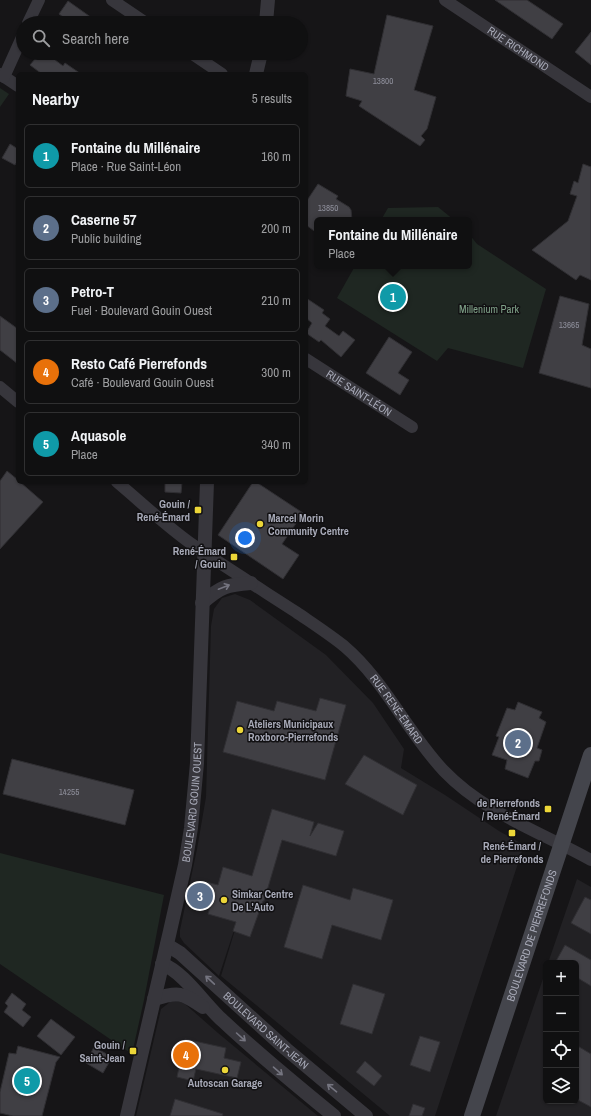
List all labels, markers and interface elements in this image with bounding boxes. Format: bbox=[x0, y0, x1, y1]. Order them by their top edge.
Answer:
search box bbox=[16, 16, 308, 60]
street label: RUE RICHMOND bbox=[485, 23, 552, 74]
icon: search bbox=[30, 27, 52, 49]
text: Search here bbox=[62, 28, 129, 49]
house number: 13800 bbox=[373, 75, 393, 87]
text: Nearby bbox=[32, 87, 79, 110]
text: 5 results bbox=[252, 90, 292, 107]
text: Fontaine du Millénaire bbox=[71, 137, 200, 158]
text: 1 bbox=[43, 148, 49, 165]
text: 160 m bbox=[261, 148, 291, 165]
text: Place · Rue Saint-Léon bbox=[71, 158, 181, 175]
house number: 13850 bbox=[318, 202, 338, 214]
text: Caserne 57 bbox=[71, 209, 137, 230]
popup bbox=[314, 217, 472, 269]
text: 2 bbox=[43, 220, 49, 237]
text: 200 m bbox=[261, 220, 291, 237]
text: Fontaine du Millénaire bbox=[328, 224, 458, 245]
text: Public building bbox=[71, 230, 142, 247]
text: Place bbox=[328, 245, 355, 262]
text: Petro-T bbox=[71, 281, 114, 302]
pin: 1 bbox=[380, 282, 406, 312]
text: 3 bbox=[43, 292, 49, 309]
text: 210 m bbox=[261, 292, 291, 309]
text: Fuel · Boulevard Gouin Ouest bbox=[71, 302, 212, 319]
park label: Millenium Park bbox=[459, 302, 520, 316]
house number: 13665 bbox=[559, 319, 579, 331]
text: Resto Café Pierrefonds bbox=[71, 353, 207, 374]
text: 4 bbox=[43, 364, 49, 381]
text: 300 m bbox=[261, 364, 291, 381]
street label: RUE SAINT-LÉON bbox=[324, 367, 395, 419]
text: Café · Boulevard Gouin Ouest bbox=[71, 374, 214, 391]
text: Aquasole bbox=[71, 425, 126, 446]
text: 5 bbox=[43, 436, 49, 453]
text: 340 m bbox=[261, 436, 291, 453]
text: Place bbox=[71, 446, 98, 463]
place label: Gouin / René-Émard bbox=[137, 497, 190, 524]
marker: Gouin / René-Émard bbox=[193, 505, 203, 515]
place label: Marcel Morin Community Centre bbox=[268, 511, 349, 538]
marker: Marcel Morin Community Centre bbox=[255, 519, 265, 529]
your location bbox=[235, 528, 255, 548]
place label: René-Émard / Gouin bbox=[173, 544, 226, 571]
marker: René-Émard / Gouin bbox=[229, 552, 239, 562]
one-way arrow bbox=[218, 583, 230, 591]
street label: RUE RENÉ-ÉMARD bbox=[367, 672, 426, 747]
place label: Ateliers Municipaux Roxboro-Pierrefonds bbox=[248, 717, 338, 744]
marker: Ateliers Municipaux Roxboro-Pierrefonds bbox=[235, 725, 245, 735]
pin: 2 bbox=[505, 728, 531, 758]
street label: BOULEVARD GOUIN OUEST bbox=[179, 741, 205, 863]
house number: 14255 bbox=[59, 786, 79, 798]
place label: de Pierrefonds / René-Émard bbox=[477, 796, 540, 823]
marker: de Pierrefonds / René-Émard bbox=[543, 804, 553, 814]
marker: René-Émard / de Pierrefonds bbox=[507, 828, 517, 838]
place label: René-Émard / de Pierrefonds bbox=[480, 839, 544, 866]
street label: BOULEVARD DE PIERREFONDS bbox=[503, 868, 560, 1003]
pin: 3 bbox=[187, 881, 213, 911]
place label: Simkar Centre De L'Auto bbox=[232, 887, 293, 914]
marker: Simkar Centre De L'Auto bbox=[219, 895, 229, 905]
map controls bbox=[543, 960, 579, 1104]
button: + bbox=[543, 960, 579, 996]
one-way arrow bbox=[205, 976, 215, 985]
street label: BOULEVARD SAINT-JEAN bbox=[220, 989, 312, 1072]
button: − bbox=[543, 996, 579, 1032]
button: locate bbox=[543, 1032, 579, 1068]
one-way arrow bbox=[235, 1033, 246, 1042]
place label: Gouin / Saint-Jean bbox=[79, 1038, 125, 1065]
pin: 4 bbox=[173, 1040, 199, 1070]
marker: Gouin / Saint-Jean bbox=[128, 1046, 138, 1056]
marker: Autoscan Garage bbox=[220, 1065, 230, 1075]
pin: 5 bbox=[14, 1066, 40, 1096]
one-way arrow bbox=[273, 1066, 284, 1075]
button: layers bbox=[543, 1068, 579, 1104]
place label: Autoscan Garage bbox=[188, 1076, 262, 1090]
one-way arrow bbox=[326, 1084, 337, 1093]

